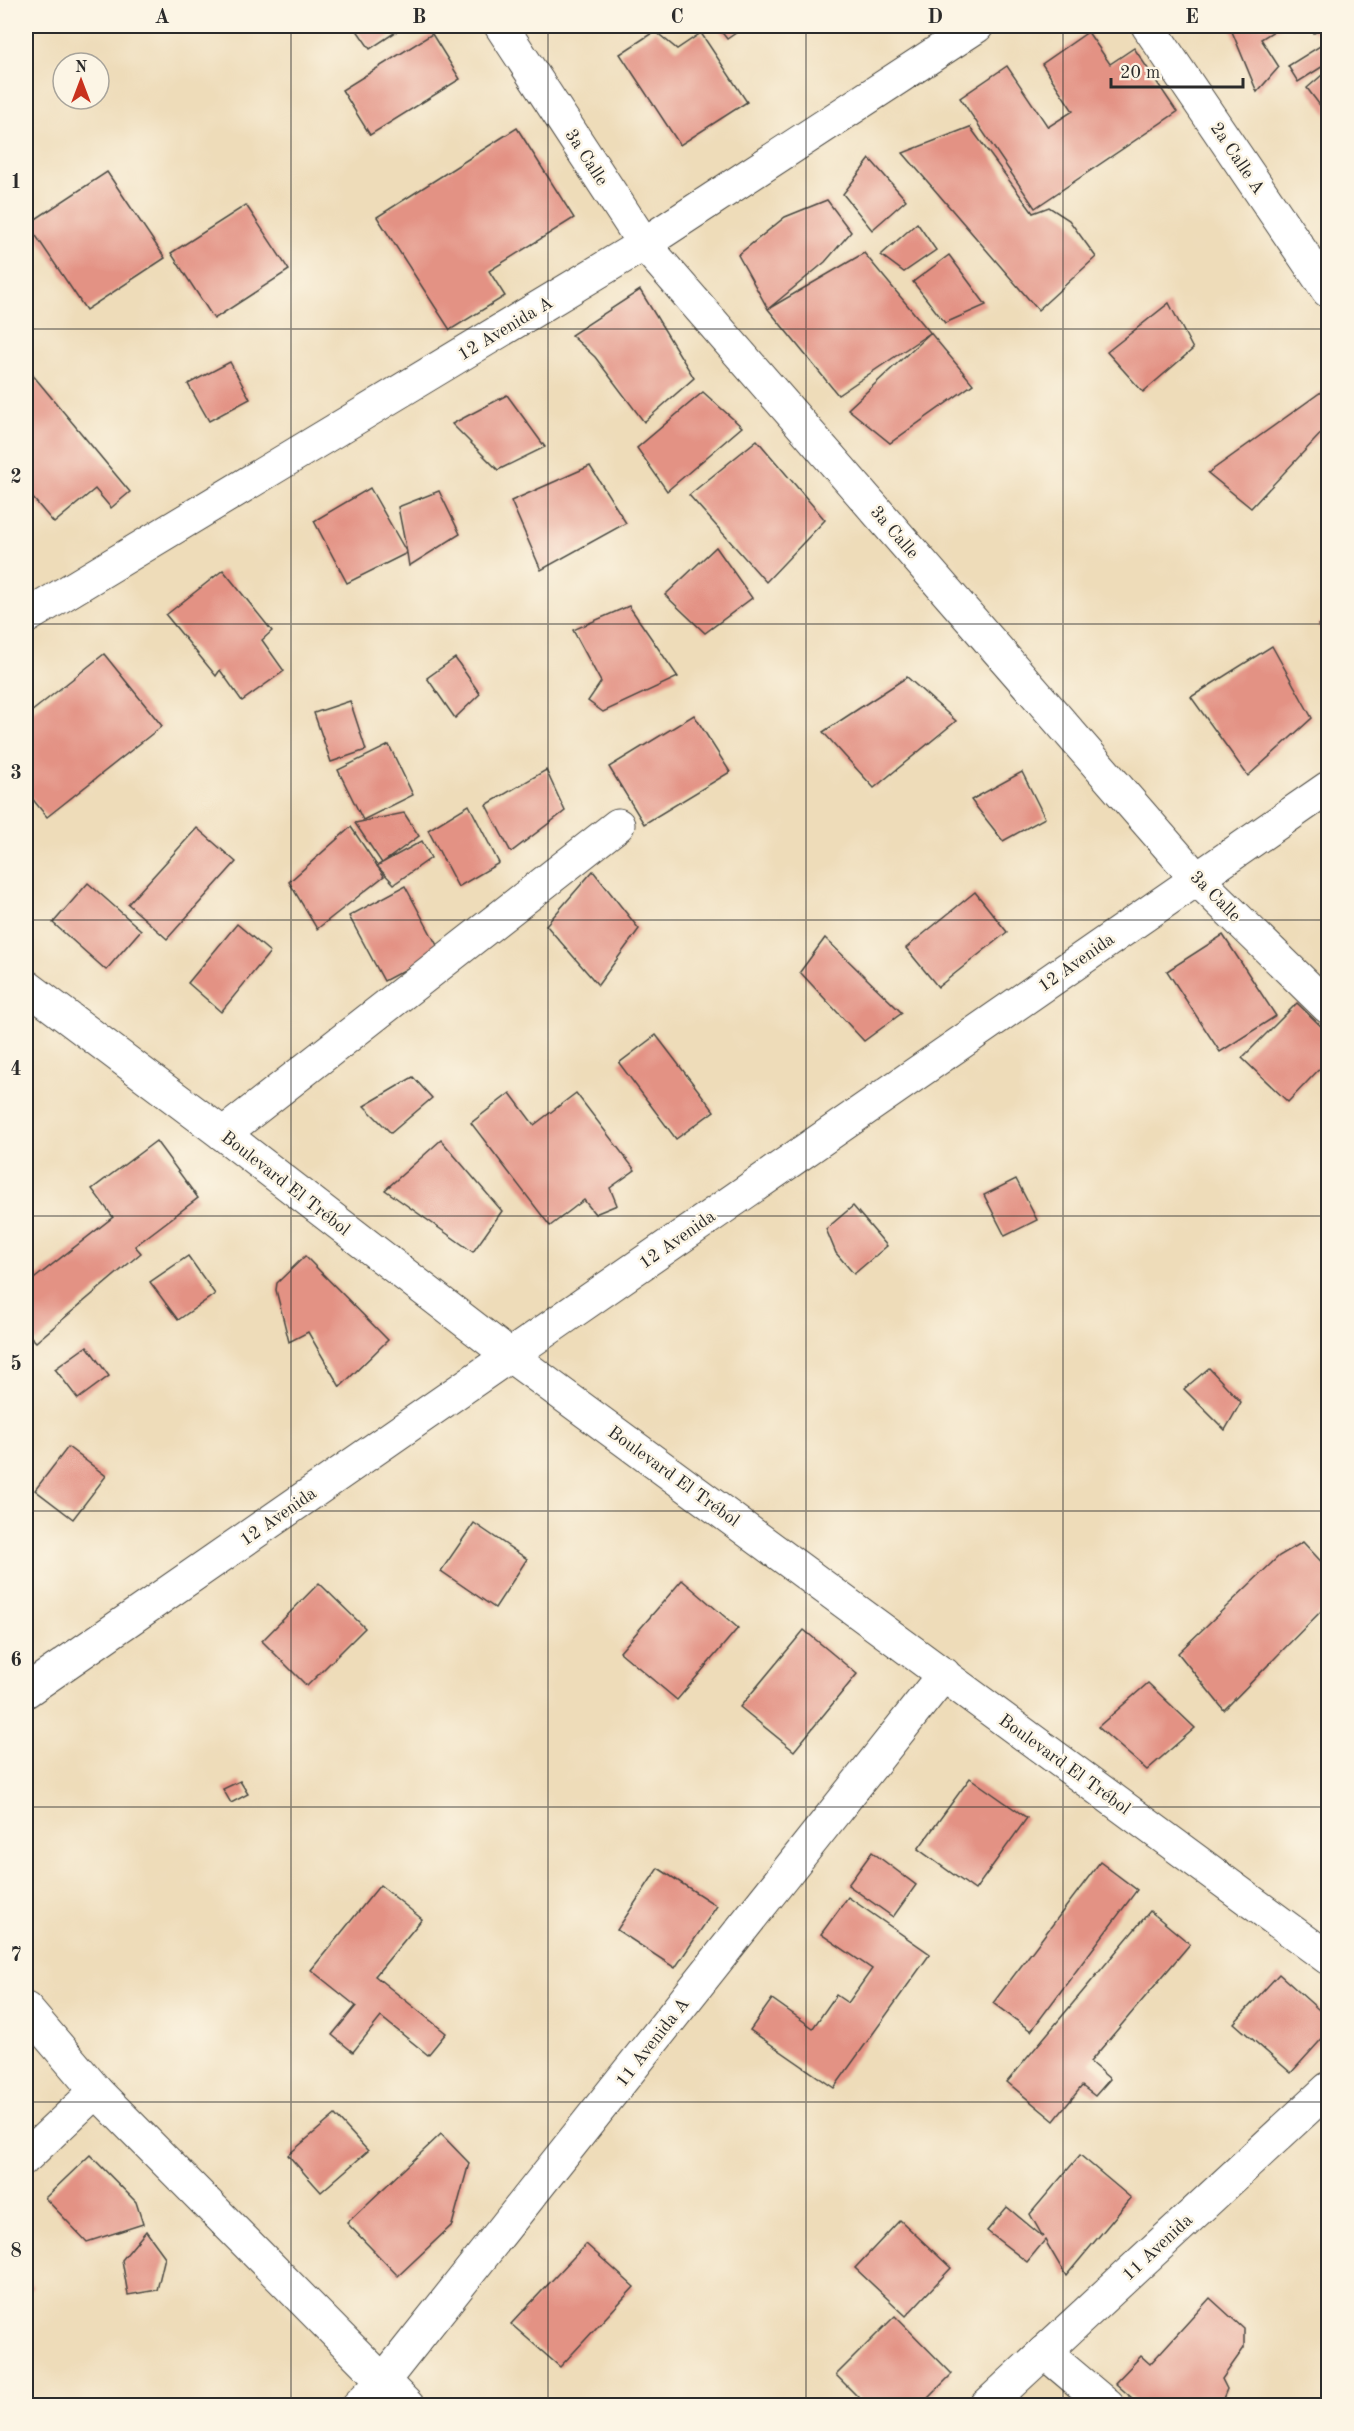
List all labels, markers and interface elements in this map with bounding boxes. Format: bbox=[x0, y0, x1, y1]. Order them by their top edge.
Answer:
text: A bbox=[154, 8, 170, 28]
text: B bbox=[412, 8, 426, 28]
text: C bbox=[670, 8, 684, 28]
text: D bbox=[927, 8, 943, 28]
text: E bbox=[1185, 8, 1199, 28]
north arrow bbox=[51, 51, 111, 111]
scale bar bbox=[1111, 51, 1243, 89]
text: N bbox=[75, 60, 88, 76]
text: 20 m bbox=[1120, 64, 1160, 82]
street label: 2a Calle A bbox=[1207, 119, 1268, 198]
street label: 3a Calle bbox=[561, 126, 611, 189]
text: 1 bbox=[10, 173, 22, 193]
street label: 12 Avenida A bbox=[455, 293, 556, 364]
text: 2 bbox=[10, 468, 22, 488]
street label: 3a Calle bbox=[867, 503, 922, 562]
text: 3 bbox=[10, 764, 22, 784]
street label: 3a Calle bbox=[1187, 868, 1244, 925]
street label: 12 Avenida bbox=[1035, 930, 1118, 996]
text: 4 bbox=[10, 1060, 22, 1080]
street label: Boulevard El Trébol bbox=[218, 1128, 353, 1239]
street label: 12 Avenida bbox=[636, 1207, 719, 1273]
text: 5 bbox=[10, 1354, 22, 1375]
street label: Boulevard El Trébol bbox=[604, 1423, 743, 1530]
street label: 12 Avenida bbox=[237, 1484, 320, 1550]
text: 6 bbox=[10, 1651, 22, 1671]
street label: Boulevard El Trébol bbox=[995, 1711, 1134, 1818]
text: 7 bbox=[10, 1946, 22, 1966]
street label: 11 Avenida A bbox=[613, 1995, 693, 2090]
street label: 11 Avenida bbox=[1119, 2211, 1196, 2284]
text: 8 bbox=[10, 2242, 22, 2262]

